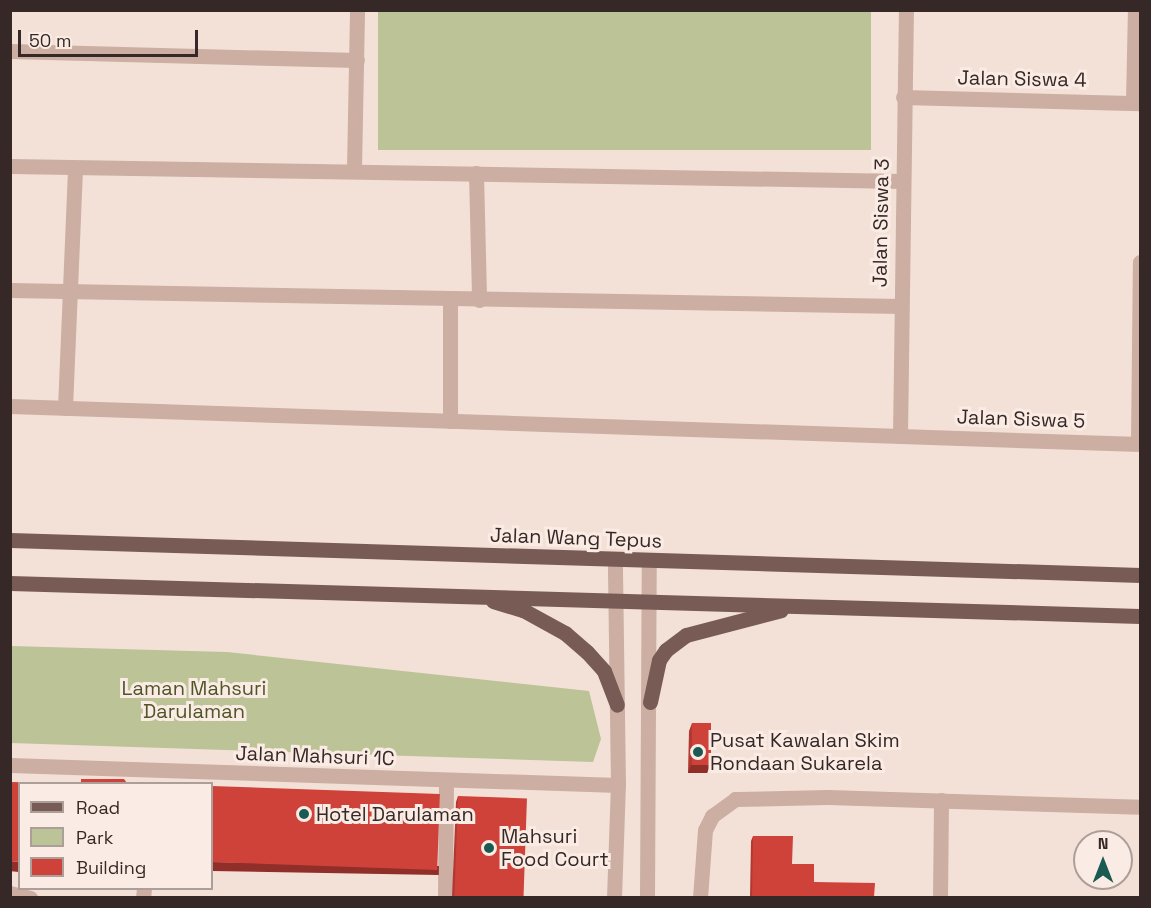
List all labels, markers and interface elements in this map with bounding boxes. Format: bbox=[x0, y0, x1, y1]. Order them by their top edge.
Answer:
scale bar bbox=[21, 18, 201, 56]
text: 50 m bbox=[29, 29, 71, 52]
street label: Jalan Siswa 4 bbox=[957, 66, 1087, 92]
street label: Jalan Siswa 3 bbox=[868, 158, 894, 288]
street label: Jalan Siswa 5 bbox=[956, 405, 1086, 433]
street label: Jalan Wang Tepus bbox=[489, 523, 663, 553]
park label: Laman Mahsuri Darulaman bbox=[122, 677, 266, 724]
place label: Pusat Kawalan Skim Rondaan Sukarela bbox=[710, 728, 900, 775]
street label: Jalan Mahsuri 1C bbox=[235, 741, 395, 771]
marker: Pusat Kawalan Skim Rondaan Sukarela bbox=[691, 745, 705, 759]
legend bbox=[18, 782, 213, 890]
text: Road bbox=[76, 796, 120, 819]
place label: Hotel Darulaman bbox=[316, 802, 474, 826]
marker: Hotel Darulaman bbox=[297, 807, 311, 821]
place label: Mahsuri Food Court bbox=[501, 825, 609, 872]
text: Park bbox=[76, 826, 113, 849]
north arrow bbox=[1073, 830, 1133, 890]
text: N bbox=[1098, 833, 1108, 854]
marker: Mahsuri Food Court bbox=[482, 841, 496, 855]
text: Building bbox=[76, 856, 146, 879]

